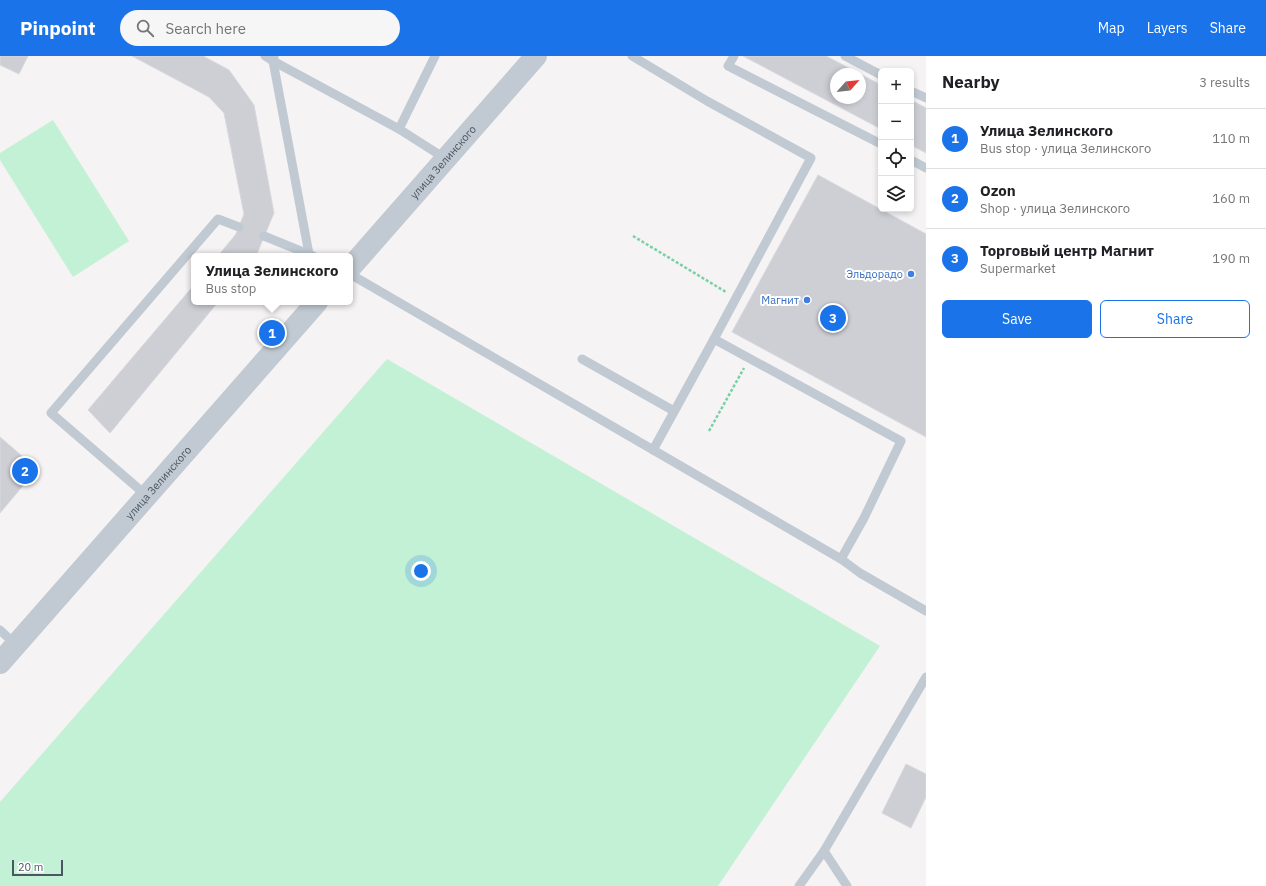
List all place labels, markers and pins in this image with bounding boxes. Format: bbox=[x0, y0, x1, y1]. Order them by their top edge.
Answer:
place label: Эльдорадо bbox=[846, 267, 903, 281]
marker: Эльдорадо bbox=[906, 269, 916, 279]
place label: Магнит bbox=[761, 293, 799, 307]
marker: Магнит bbox=[802, 295, 812, 305]
pin: 3 bbox=[820, 303, 846, 333]
pin: 1 bbox=[259, 318, 285, 348]
pin: 2 bbox=[12, 456, 38, 486]

